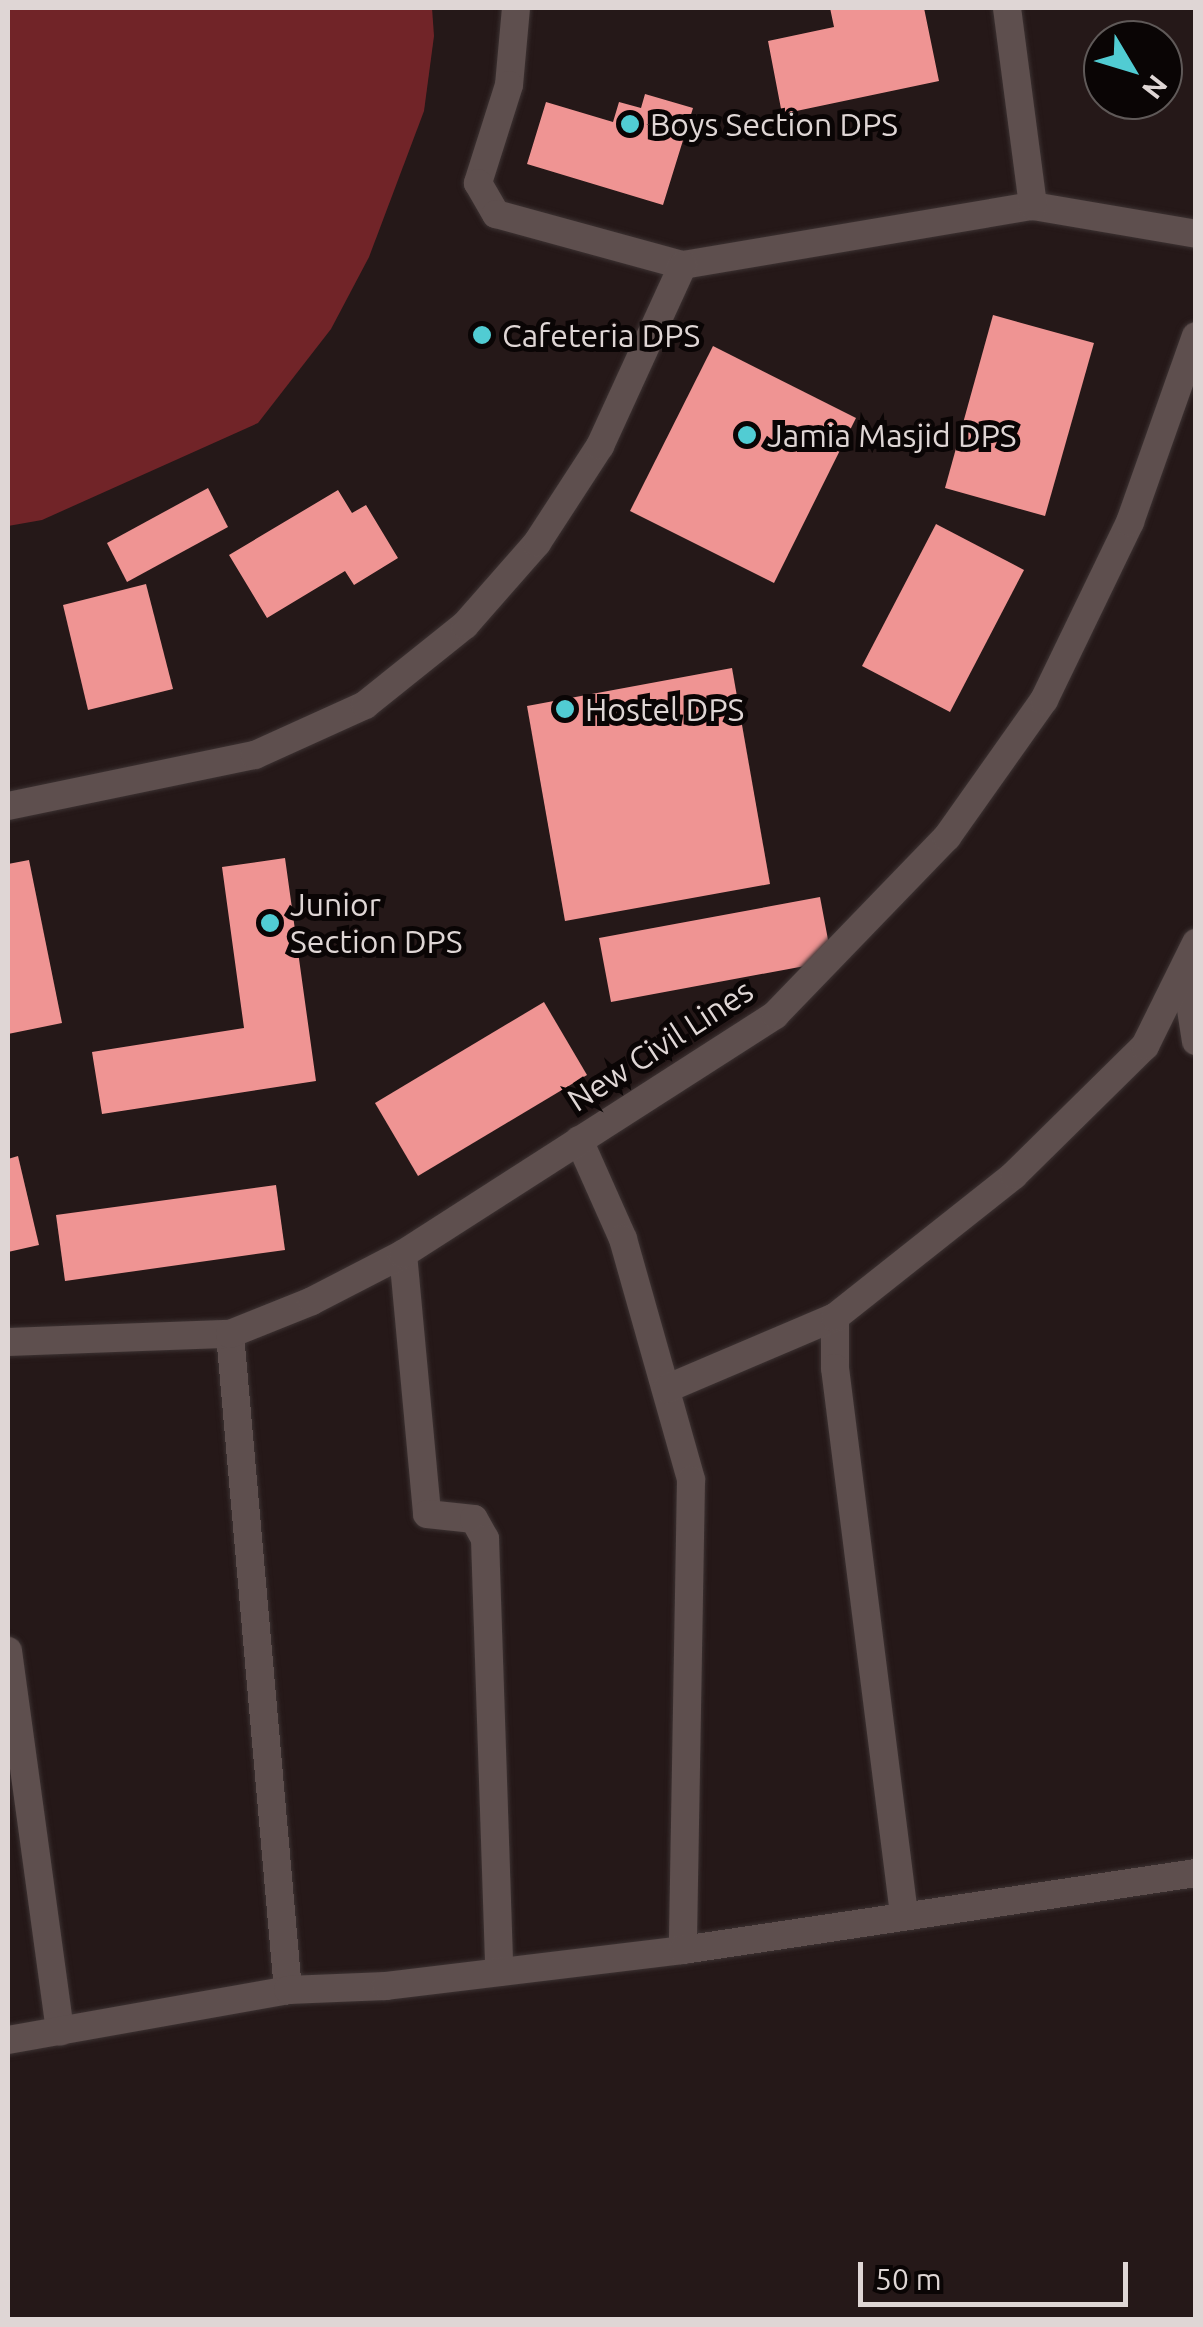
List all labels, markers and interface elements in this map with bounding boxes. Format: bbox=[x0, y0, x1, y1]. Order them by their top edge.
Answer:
north arrow bbox=[1083, 20, 1183, 120]
text: N bbox=[1137, 70, 1174, 105]
place label: Boys Section DPS bbox=[650, 105, 898, 143]
marker: Boys Section DPS bbox=[619, 113, 641, 135]
place label: Cafeteria DPS bbox=[502, 316, 700, 354]
marker: Cafeteria DPS bbox=[471, 324, 493, 346]
place label: Jamia Masjid DPS bbox=[767, 416, 1017, 454]
marker: Jamia Masjid DPS bbox=[736, 424, 758, 446]
place label: Hostel DPS bbox=[585, 690, 744, 728]
marker: Hostel DPS bbox=[554, 698, 576, 720]
place label: Junior Section DPS bbox=[290, 886, 462, 961]
marker: Junior Section DPS bbox=[259, 912, 281, 934]
street label: New Civil Lines bbox=[560, 971, 760, 1119]
scale bar bbox=[863, 2242, 1133, 2304]
text: 50 m bbox=[875, 2262, 942, 2296]

